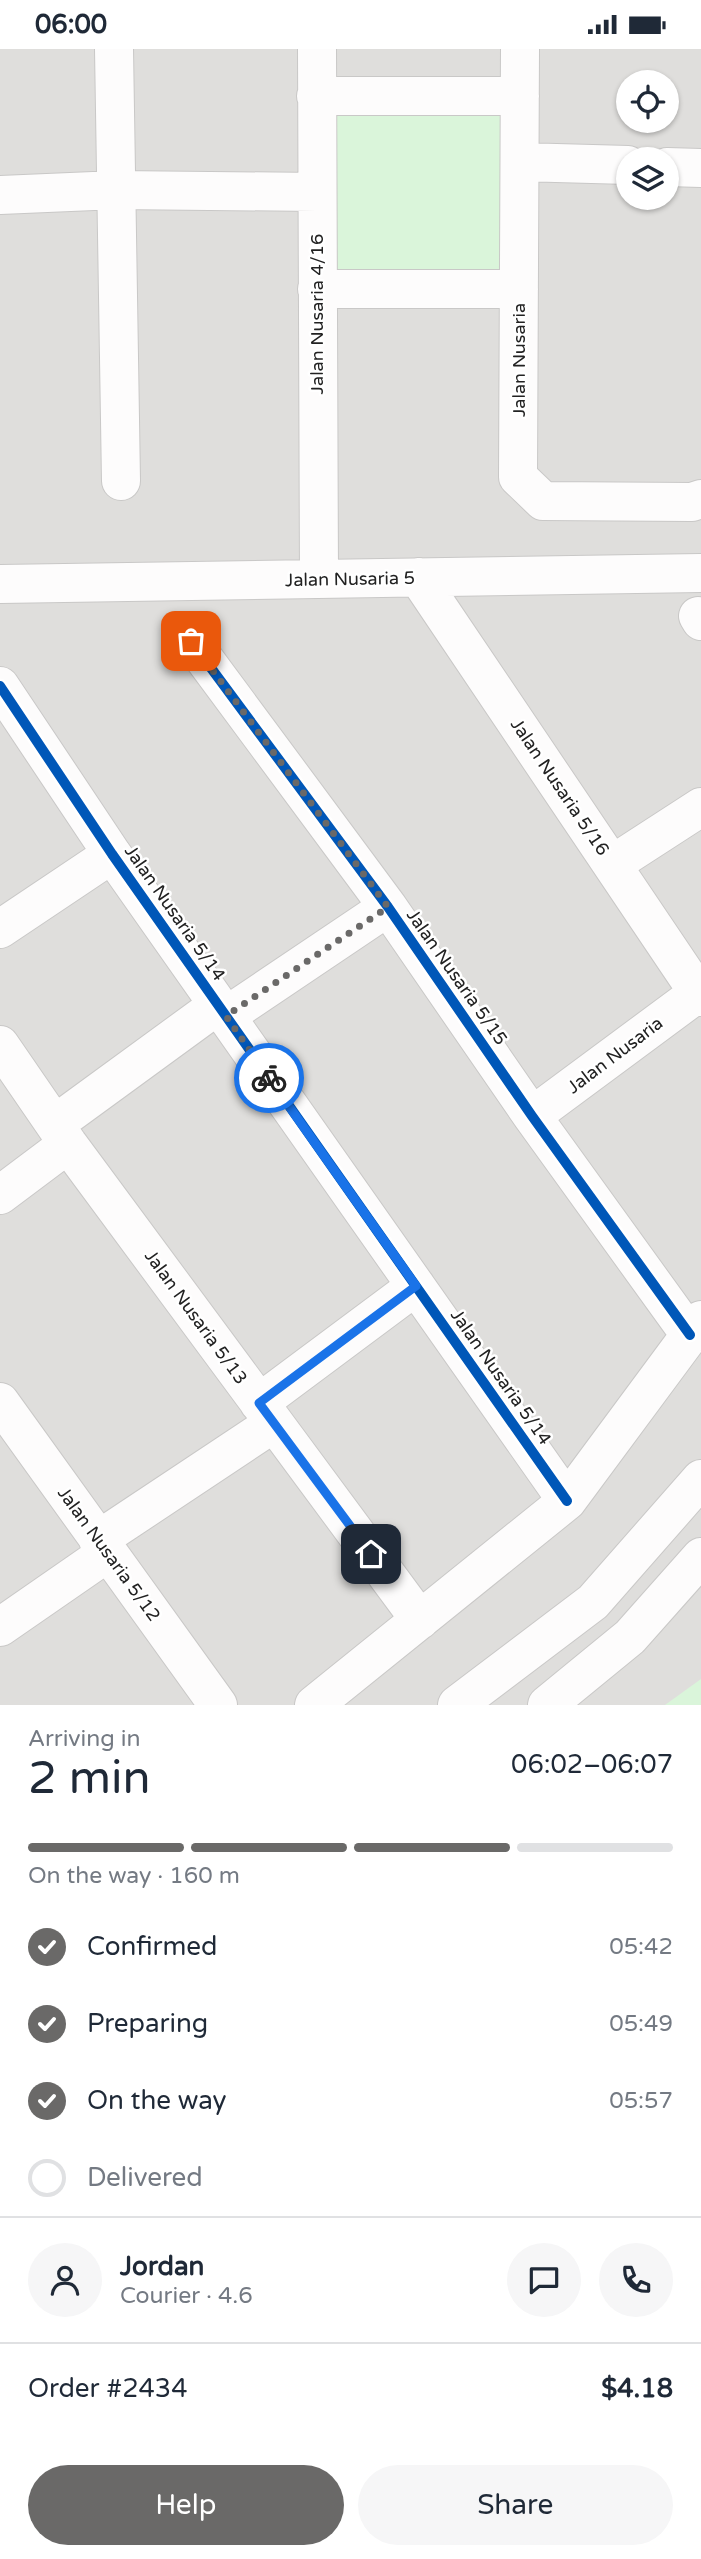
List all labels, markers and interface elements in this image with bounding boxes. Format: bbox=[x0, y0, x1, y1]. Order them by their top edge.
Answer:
text: 06:00 bbox=[35, 9, 107, 40]
map controls bbox=[616, 70, 679, 210]
button: locate bbox=[616, 70, 679, 133]
button: layers bbox=[616, 147, 679, 210]
street label: Jalan Nusaria 4/16 bbox=[306, 234, 328, 394]
street label: Jalan Nusaria bbox=[508, 303, 530, 417]
street label: Jalan Nusaria 5 bbox=[285, 567, 415, 591]
pin bbox=[161, 611, 221, 671]
icon: bag bbox=[172, 622, 210, 660]
street label: Jalan Nusaria 5/16 bbox=[506, 714, 614, 860]
street label: Jalan Nusaria 5/14 bbox=[120, 841, 230, 985]
street label: Jalan Nusaria 5/15 bbox=[402, 905, 512, 1049]
street label: Jalan Nusaria bbox=[563, 1012, 667, 1098]
courier bbox=[234, 1043, 304, 1113]
icon: bike bbox=[250, 1059, 288, 1097]
street label: Jalan Nusaria 5/13 bbox=[140, 1246, 252, 1388]
street label: Jalan Nusaria 5/14 bbox=[446, 1305, 556, 1449]
street label: Jalan Nusaria 5/12 bbox=[53, 1483, 165, 1625]
pin bbox=[341, 1524, 401, 1584]
icon: home bbox=[352, 1535, 390, 1573]
text: Arriving in bbox=[28, 1725, 141, 1753]
text: 06:02–06:07 bbox=[511, 1749, 673, 1780]
text: 2 min bbox=[28, 1751, 151, 1806]
text: On the way · 160 m bbox=[28, 1862, 240, 1890]
icon: check bbox=[28, 1928, 66, 1966]
text: Confirmed bbox=[87, 1931, 217, 1962]
text: 05:42 bbox=[609, 1933, 673, 1961]
icon: check bbox=[28, 2005, 66, 2043]
text: Preparing bbox=[87, 2008, 208, 2039]
text: 05:49 bbox=[609, 2010, 673, 2038]
icon: check bbox=[28, 2082, 66, 2120]
text: On the way bbox=[87, 2085, 227, 2116]
text: 05:57 bbox=[609, 2087, 673, 2115]
text: Delivered bbox=[87, 2162, 203, 2193]
button: person bbox=[28, 2243, 102, 2317]
button: chat bbox=[507, 2243, 581, 2317]
button: phone bbox=[599, 2243, 673, 2317]
text: Jordan bbox=[120, 2251, 204, 2282]
text: Courier · 4.6 bbox=[120, 2282, 253, 2310]
text: Order #2434 bbox=[28, 2373, 188, 2404]
text: $4.18 bbox=[601, 2373, 673, 2404]
button: Help bbox=[28, 2465, 344, 2545]
button: Share bbox=[358, 2465, 673, 2545]

